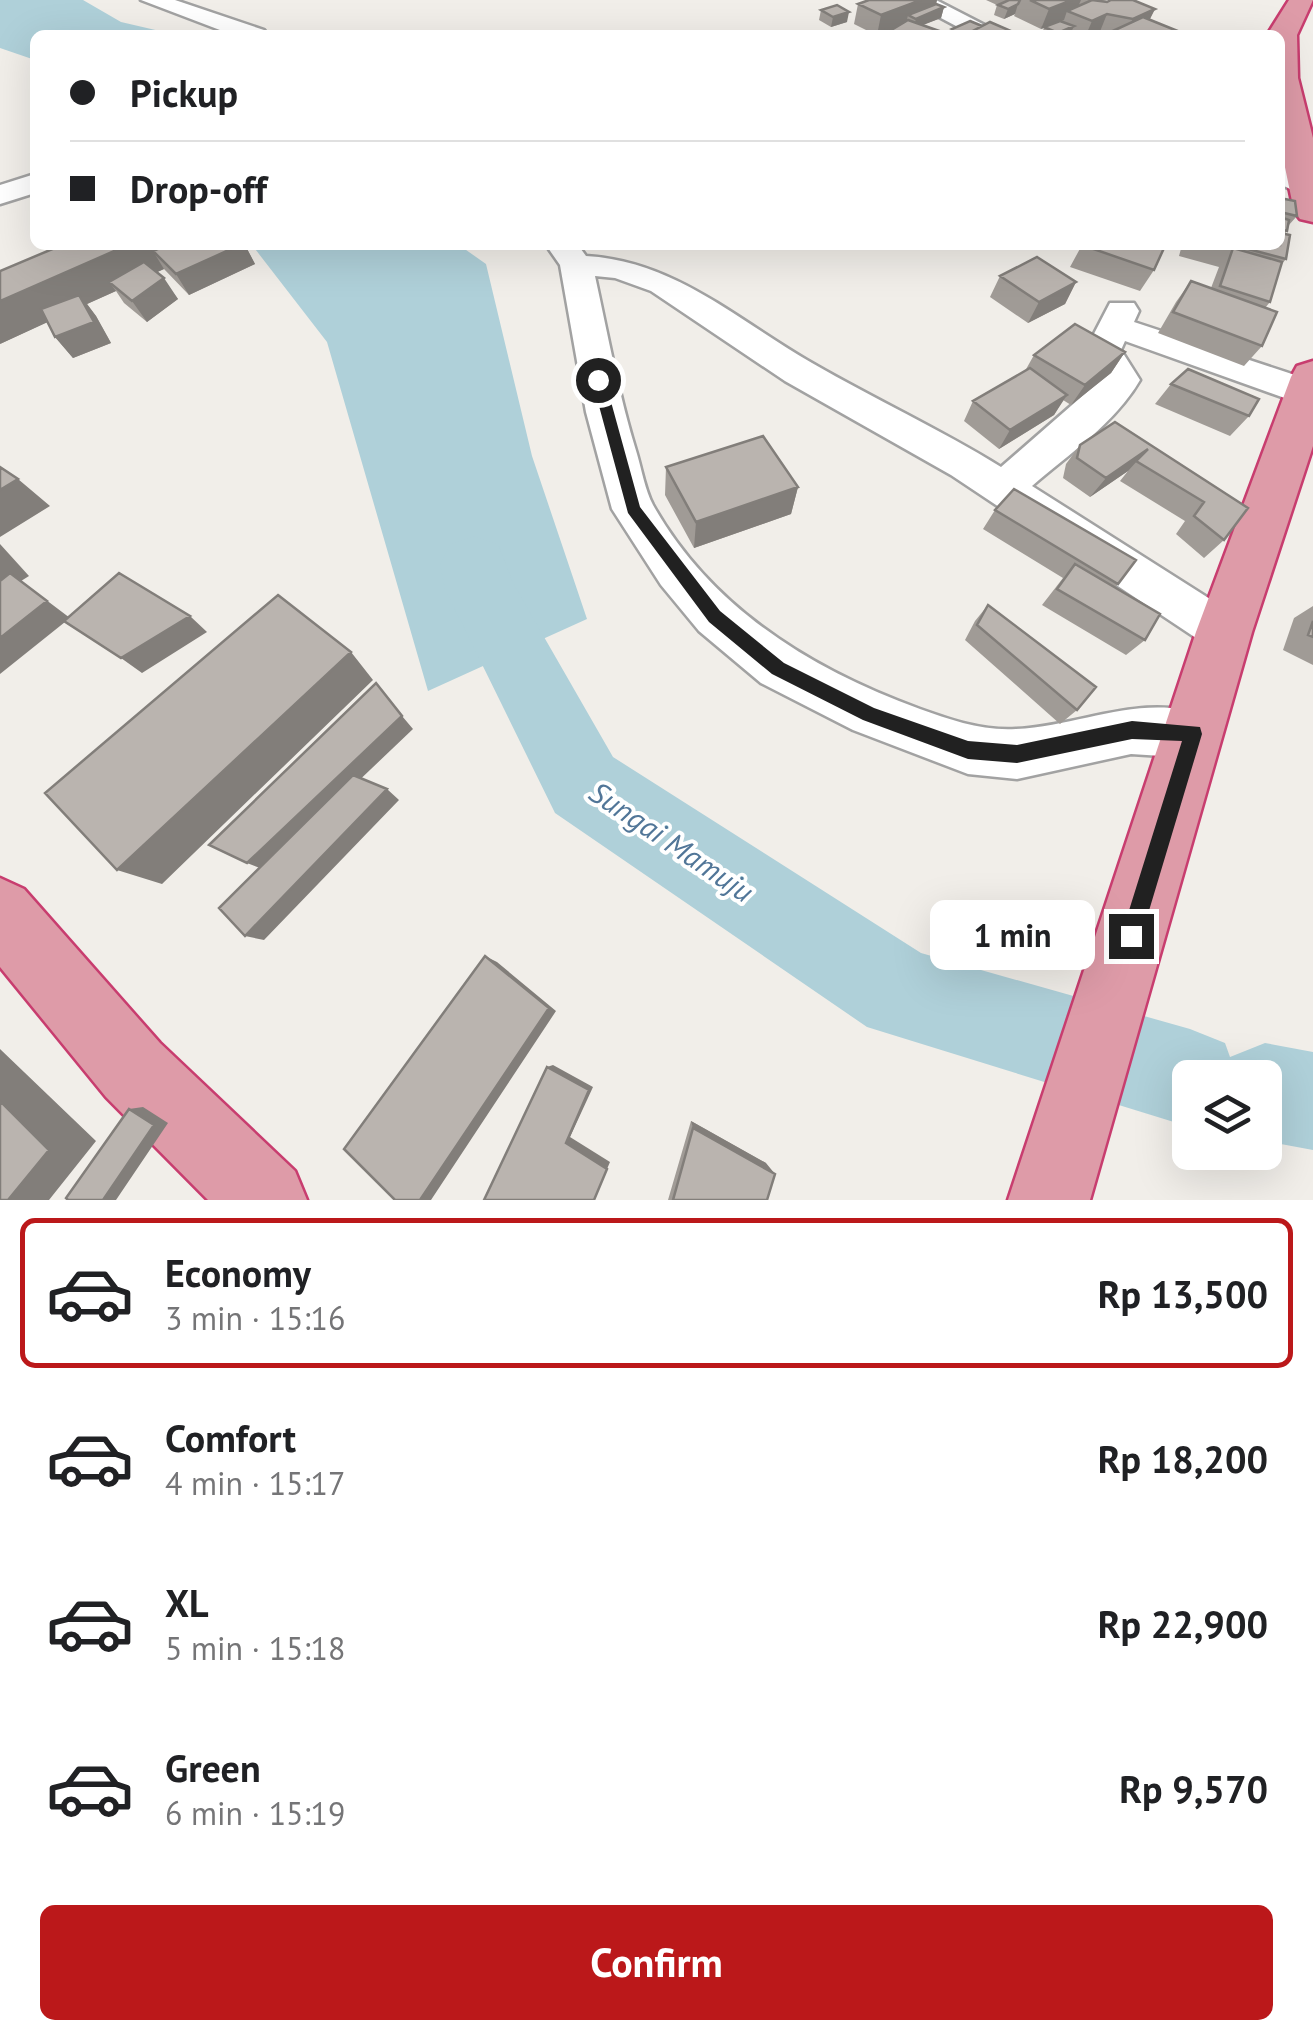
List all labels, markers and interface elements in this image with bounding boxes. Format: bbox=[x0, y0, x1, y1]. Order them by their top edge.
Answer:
text: Pickup bbox=[130, 68, 238, 117]
text: Drop-off bbox=[130, 164, 267, 213]
route start bbox=[576, 358, 621, 403]
water label: Sungai Mamuju bbox=[582, 772, 762, 910]
callout: 1 min bbox=[931, 901, 1096, 971]
text: 1 min bbox=[973, 914, 1052, 956]
route end bbox=[1109, 914, 1154, 959]
map controls bbox=[1172, 1060, 1282, 1170]
button: layers bbox=[1172, 1060, 1282, 1170]
icon: car bbox=[45, 1248, 135, 1338]
text: Economy bbox=[165, 1248, 311, 1297]
text: Rp 13,500 bbox=[1098, 1269, 1268, 1318]
text: 3 min · 15:16 bbox=[165, 1297, 345, 1339]
icon: car bbox=[45, 1413, 135, 1503]
text: Comfort bbox=[165, 1413, 296, 1462]
text: Rp 18,200 bbox=[1098, 1434, 1268, 1483]
text: 4 min · 15:17 bbox=[165, 1462, 345, 1504]
icon: car bbox=[45, 1578, 135, 1668]
text: XL bbox=[165, 1578, 209, 1627]
text: Rp 22,900 bbox=[1098, 1599, 1268, 1648]
text: 5 min · 15:18 bbox=[165, 1627, 345, 1669]
icon: car bbox=[45, 1743, 135, 1833]
text: Green bbox=[165, 1743, 261, 1792]
text: Rp 9,570 bbox=[1119, 1764, 1268, 1813]
text: 6 min · 15:19 bbox=[165, 1792, 345, 1834]
button: Confirm bbox=[40, 1905, 1273, 2020]

